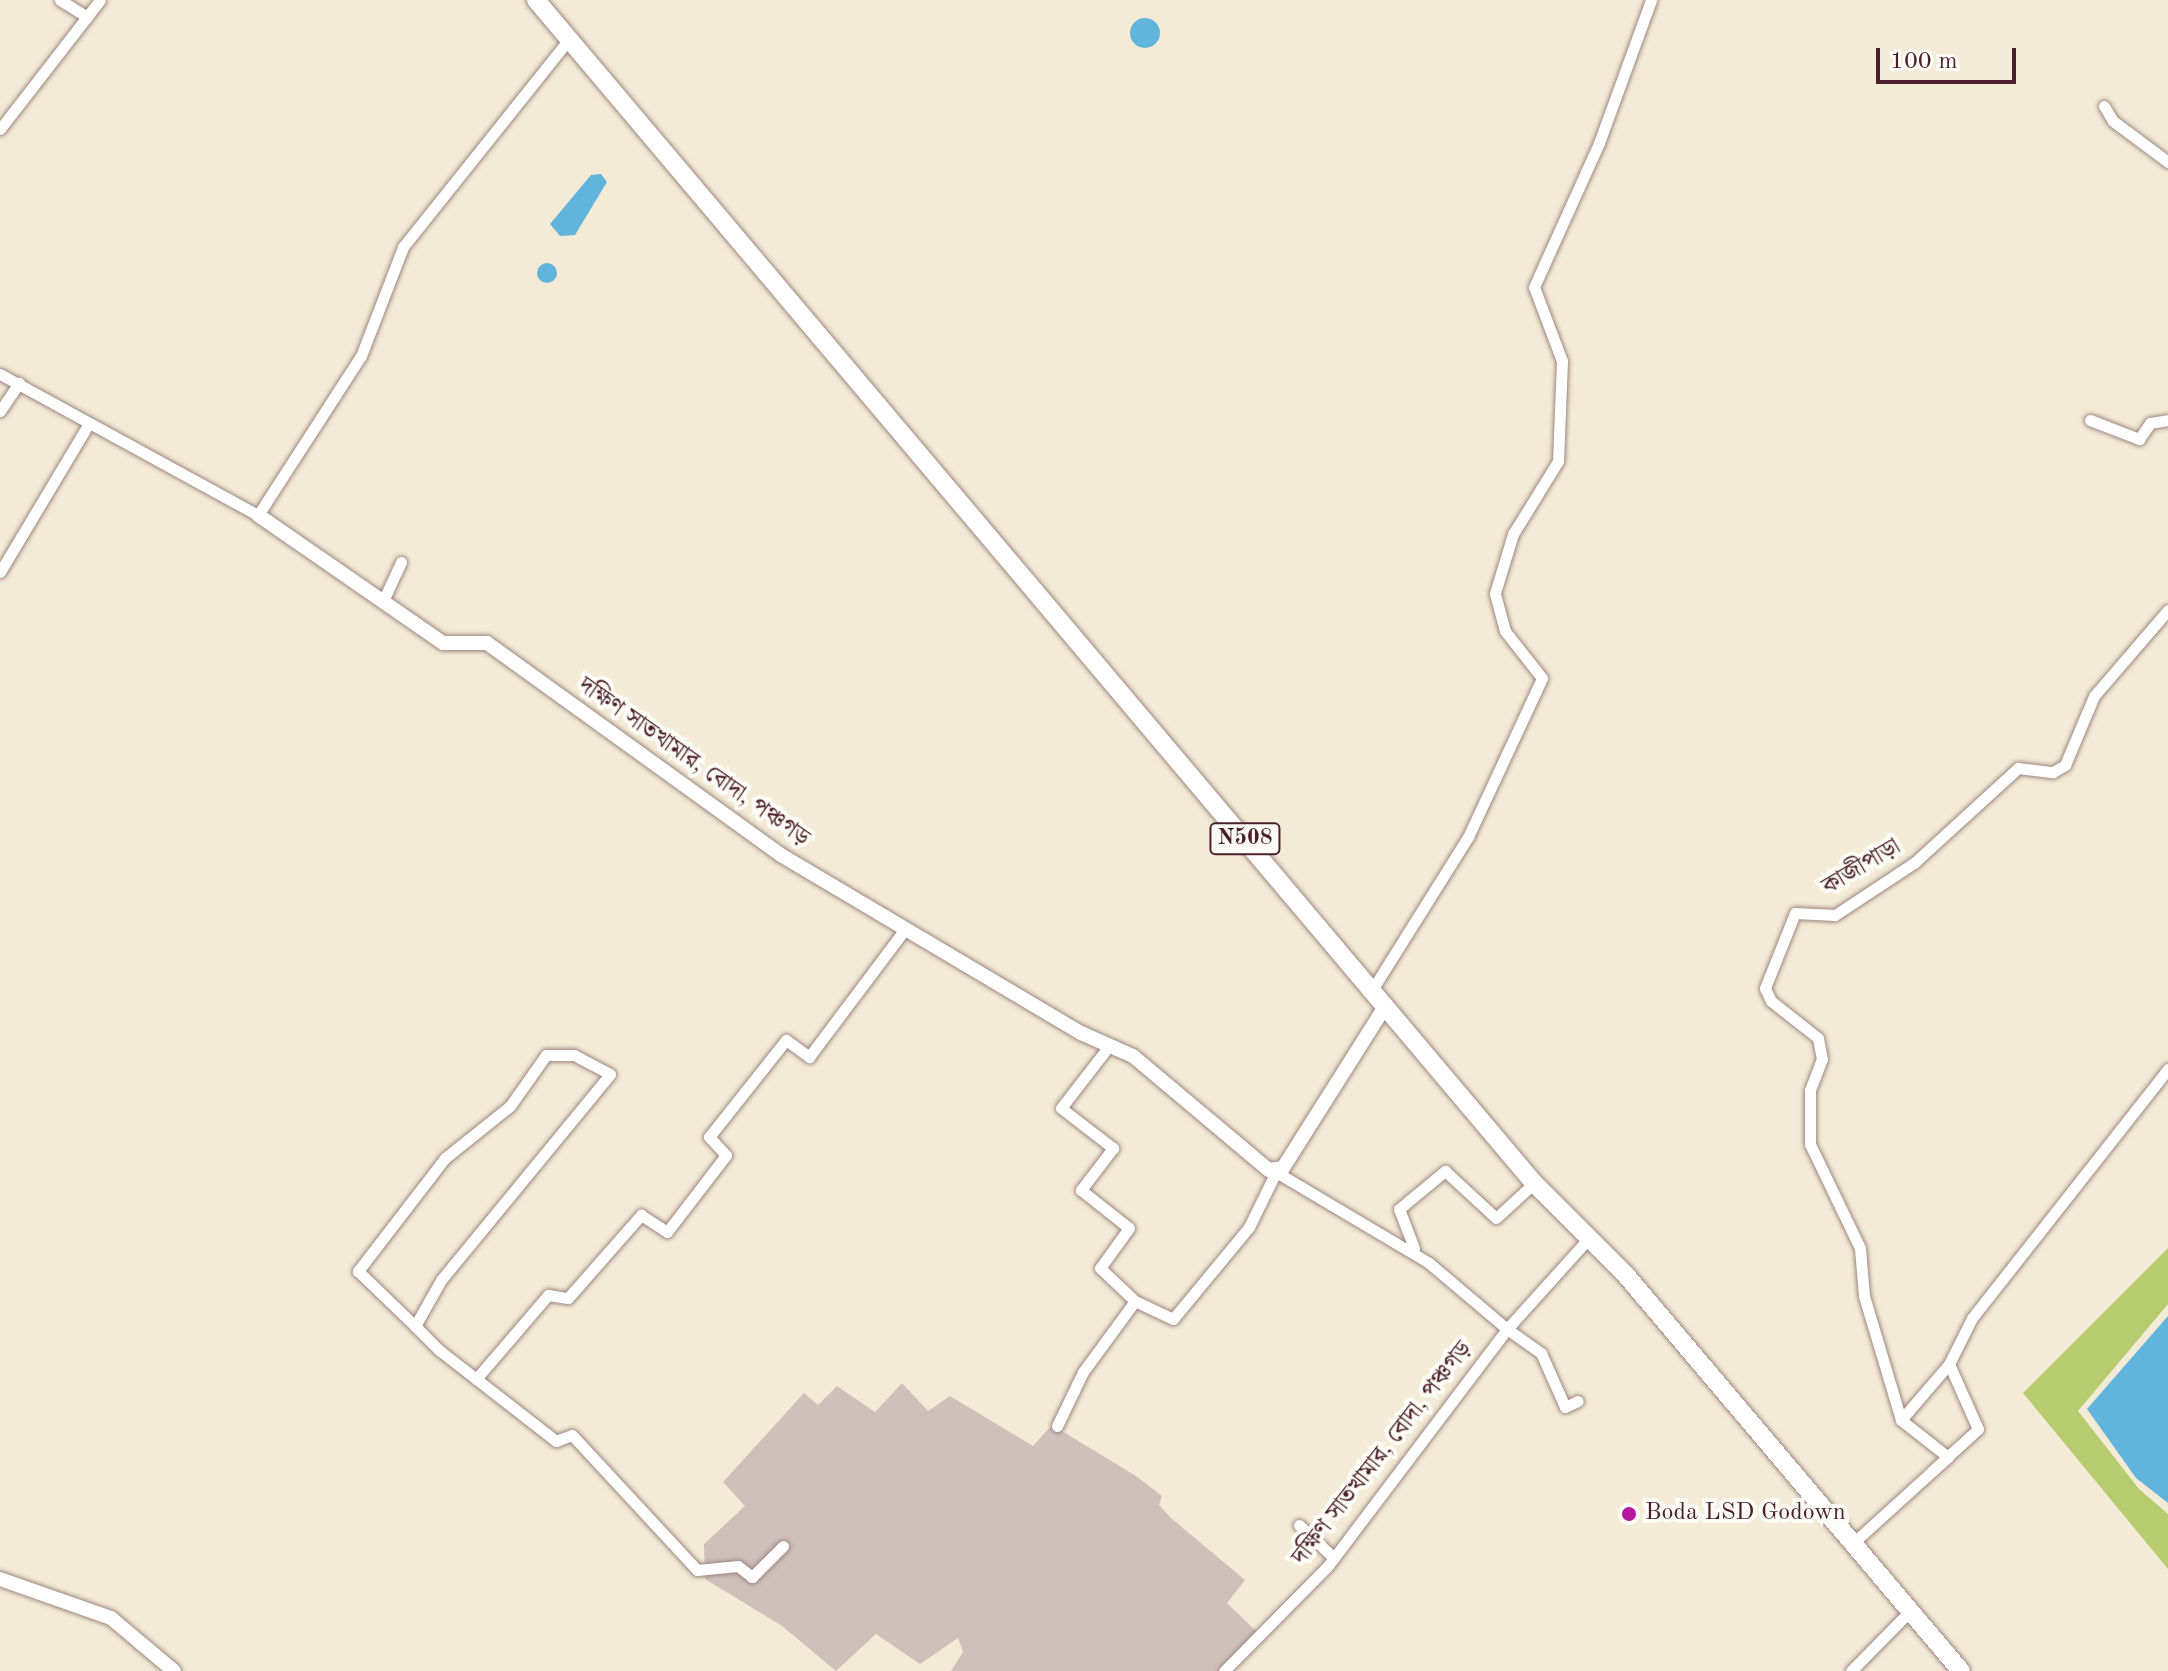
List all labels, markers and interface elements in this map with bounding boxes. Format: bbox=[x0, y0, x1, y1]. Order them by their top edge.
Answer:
scale bar bbox=[1880, 32, 2020, 82]
text: 100 m bbox=[1890, 50, 1958, 74]
street label: দক্ষিণ সাতখামার, বোদা, পঞ্চগড় bbox=[572, 672, 814, 854]
road number: N508 bbox=[1209, 821, 1281, 857]
street label: কাজীপাড়া bbox=[1818, 834, 1906, 902]
street label: দক্ষিণ সাতখামার, বোদা, পঞ্চগড় bbox=[1287, 1337, 1479, 1571]
place label: Boda LSD Godown bbox=[1645, 1500, 1846, 1528]
marker: Boda LSD Godown bbox=[1620, 1505, 1638, 1523]

